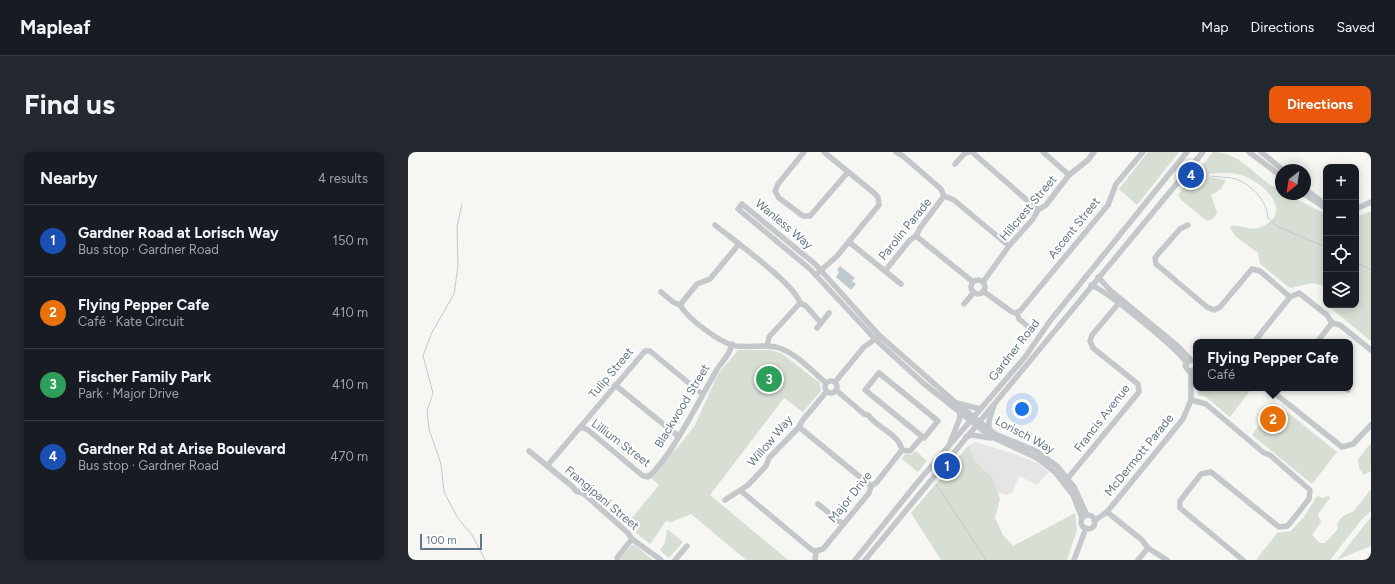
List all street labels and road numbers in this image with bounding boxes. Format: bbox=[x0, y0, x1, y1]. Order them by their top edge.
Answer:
street label: Hillcrest Street bbox=[997, 172, 1060, 243]
street label: Ascent Street bbox=[1045, 194, 1103, 261]
street label: Parolin Parade bbox=[876, 195, 935, 263]
street label: Wanless Way bbox=[752, 196, 816, 252]
street label: Gardner Road bbox=[986, 316, 1042, 384]
street label: Tulip Street bbox=[586, 344, 637, 401]
street label: Blackwood Street bbox=[651, 361, 713, 450]
street label: Francis Avenue bbox=[1071, 381, 1133, 454]
street label: McDermott Parade bbox=[1102, 411, 1177, 499]
street label: Willow Way bbox=[745, 412, 796, 469]
street label: Lorisch Way bbox=[993, 414, 1058, 457]
street label: Lillium Street bbox=[589, 416, 654, 470]
street label: Frangipani Street bbox=[562, 463, 642, 533]
street label: Major Drive bbox=[825, 468, 875, 525]

